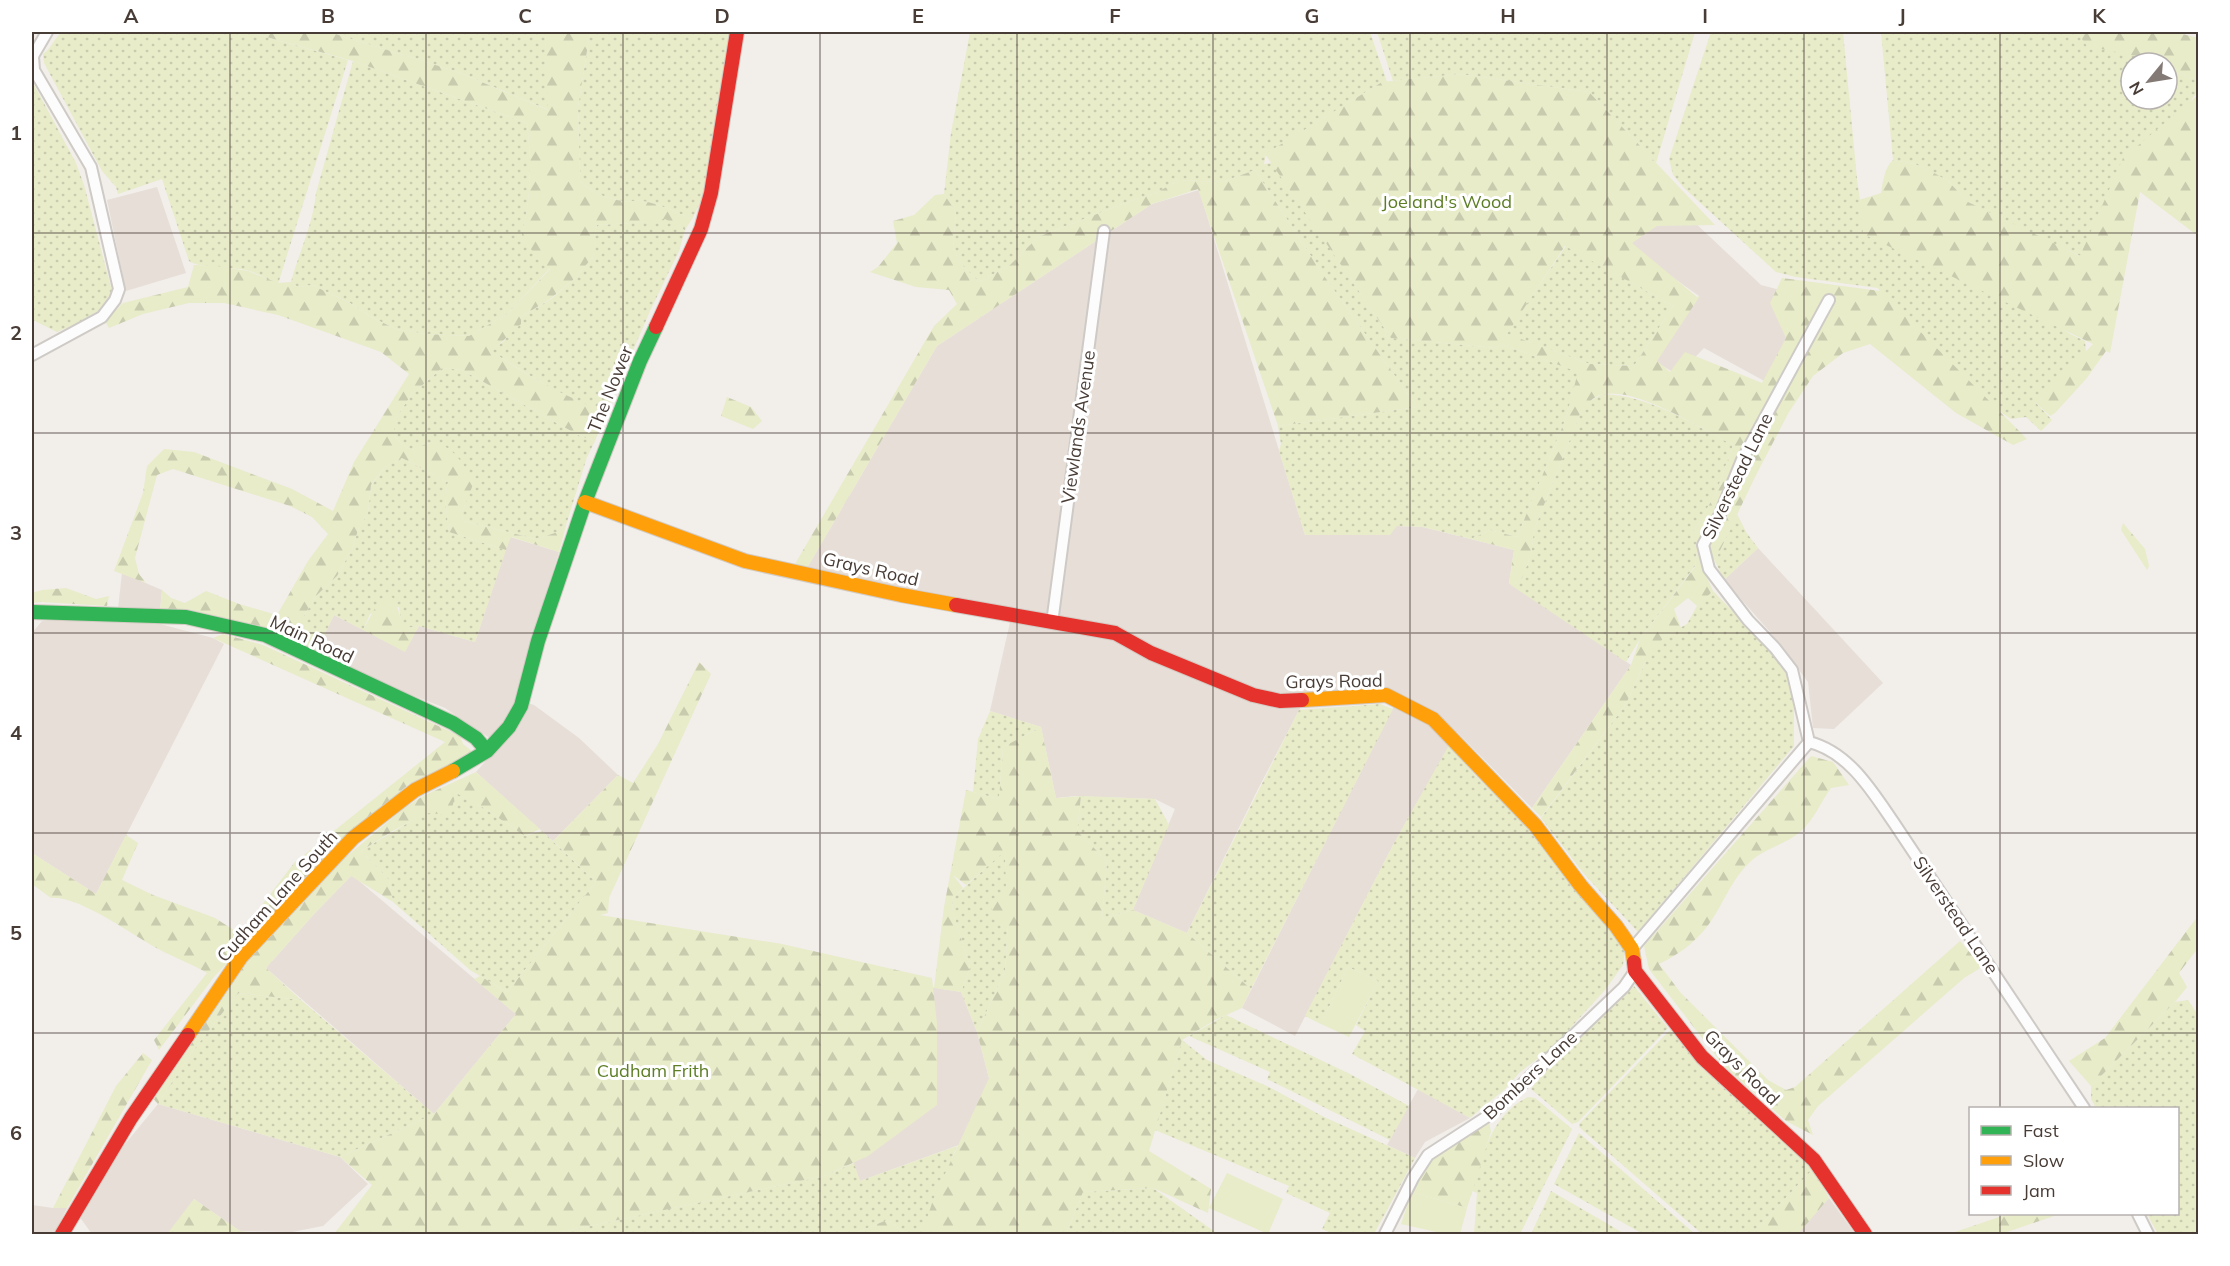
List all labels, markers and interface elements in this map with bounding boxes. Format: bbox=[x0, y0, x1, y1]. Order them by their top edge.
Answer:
text: A bbox=[124, 3, 139, 28]
text: B bbox=[321, 3, 335, 28]
text: C bbox=[518, 3, 532, 28]
text: D bbox=[714, 3, 730, 28]
text: E bbox=[912, 3, 924, 28]
text: F bbox=[1109, 3, 1121, 28]
text: G bbox=[1305, 3, 1319, 28]
text: H bbox=[1500, 3, 1516, 28]
text: I bbox=[1702, 3, 1708, 28]
text: J bbox=[1898, 3, 1906, 28]
text: K bbox=[2092, 3, 2106, 28]
north arrow bbox=[2119, 51, 2179, 111]
text: N bbox=[2124, 78, 2148, 99]
text: 1 bbox=[10, 120, 22, 145]
park label: Joeland's Wood bbox=[1382, 190, 1512, 213]
text: 2 bbox=[10, 320, 22, 345]
street label: The Nower bbox=[582, 342, 638, 436]
street label: Viewlands Avenue bbox=[1056, 349, 1100, 505]
street label: Silverstead Lane bbox=[1697, 409, 1777, 543]
text: 3 bbox=[10, 520, 22, 545]
street label: Grays Road bbox=[821, 547, 921, 591]
street label: Main Road bbox=[266, 610, 358, 668]
street label: Grays Road bbox=[1285, 669, 1383, 693]
text: 4 bbox=[10, 720, 22, 745]
street label: Cudham Lane South bbox=[212, 825, 342, 967]
street label: Silverstead Lane bbox=[1908, 852, 2004, 978]
text: 5 bbox=[10, 920, 22, 945]
street label: Grays Road bbox=[1699, 1024, 1785, 1110]
street label: Bombers Lane bbox=[1478, 1026, 1582, 1124]
park label: Cudham Frith bbox=[597, 1059, 709, 1082]
legend bbox=[1969, 1107, 2179, 1215]
text: Fast bbox=[2023, 1119, 2059, 1142]
text: 6 bbox=[10, 1120, 22, 1145]
text: Slow bbox=[2023, 1149, 2065, 1172]
text: Jam bbox=[2023, 1179, 2056, 1202]

